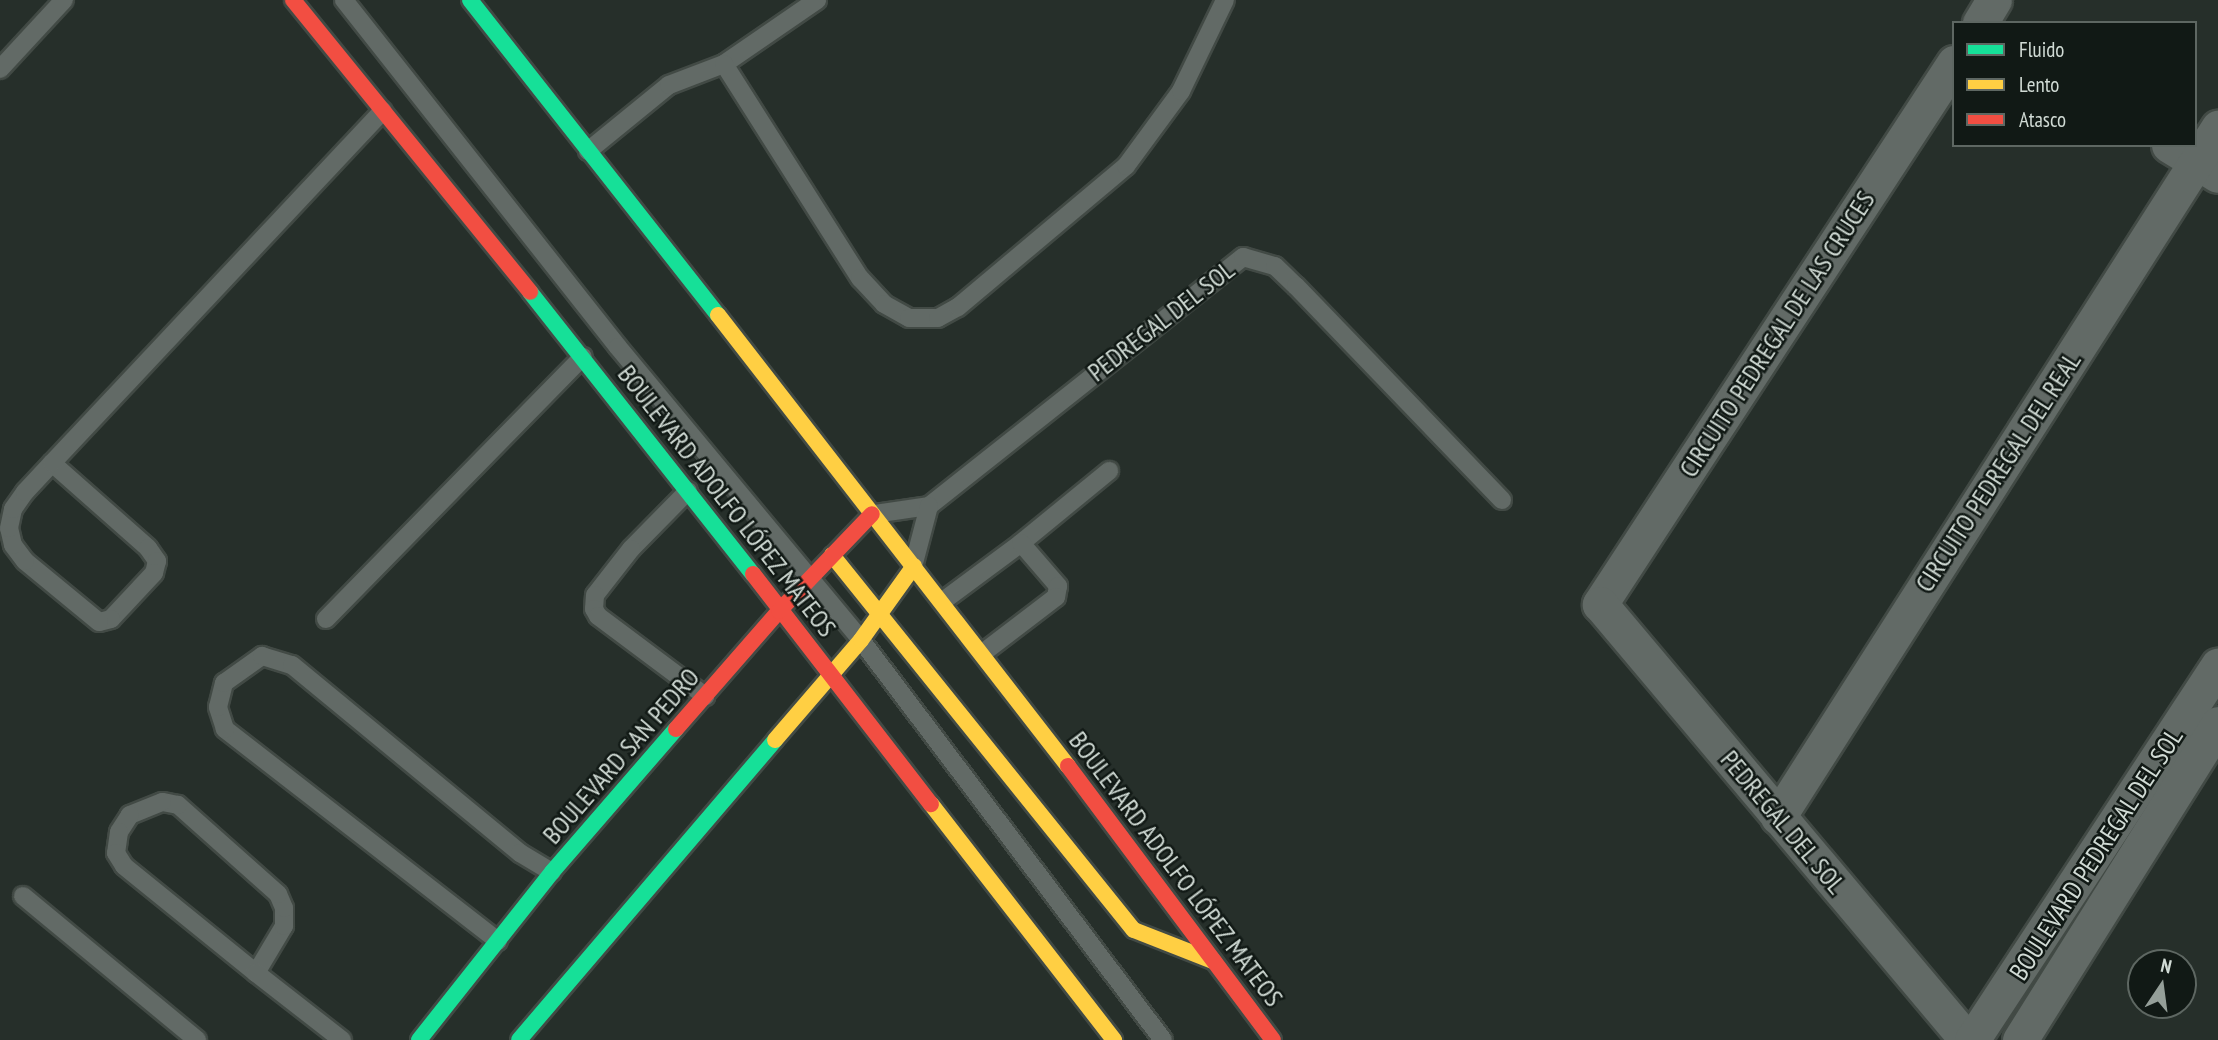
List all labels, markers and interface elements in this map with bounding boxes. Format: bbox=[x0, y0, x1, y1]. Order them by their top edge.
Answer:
legend bbox=[1952, 21, 2197, 147]
text: Fluido bbox=[2019, 36, 2064, 63]
text: Lento bbox=[2019, 71, 2059, 98]
text: Atasco bbox=[2019, 106, 2066, 133]
street label: CIRCUITO PEDREGAL DE LAS CRUCES bbox=[1673, 185, 1881, 483]
street label: PEDREGAL DEL SOL bbox=[1081, 254, 1241, 388]
street label: CIRCUITO PEDREGAL DEL REAL bbox=[1908, 346, 2088, 598]
street label: BOULEVARD ADOLFO LÓPEZ MATEOS bbox=[611, 358, 843, 644]
street label: BOULEVARD SAN PEDRO bbox=[536, 662, 706, 850]
street label: BOULEVARD PEDREGAL DEL SOL bbox=[2002, 721, 2190, 987]
street label: BOULEVARD ADOLFO LÓPEZ MATEOS bbox=[1062, 725, 1290, 1013]
street label: PEDREGAL DEL SOL bbox=[1714, 743, 1852, 901]
north arrow bbox=[2127, 949, 2197, 1019]
text: N bbox=[2159, 953, 2174, 978]

